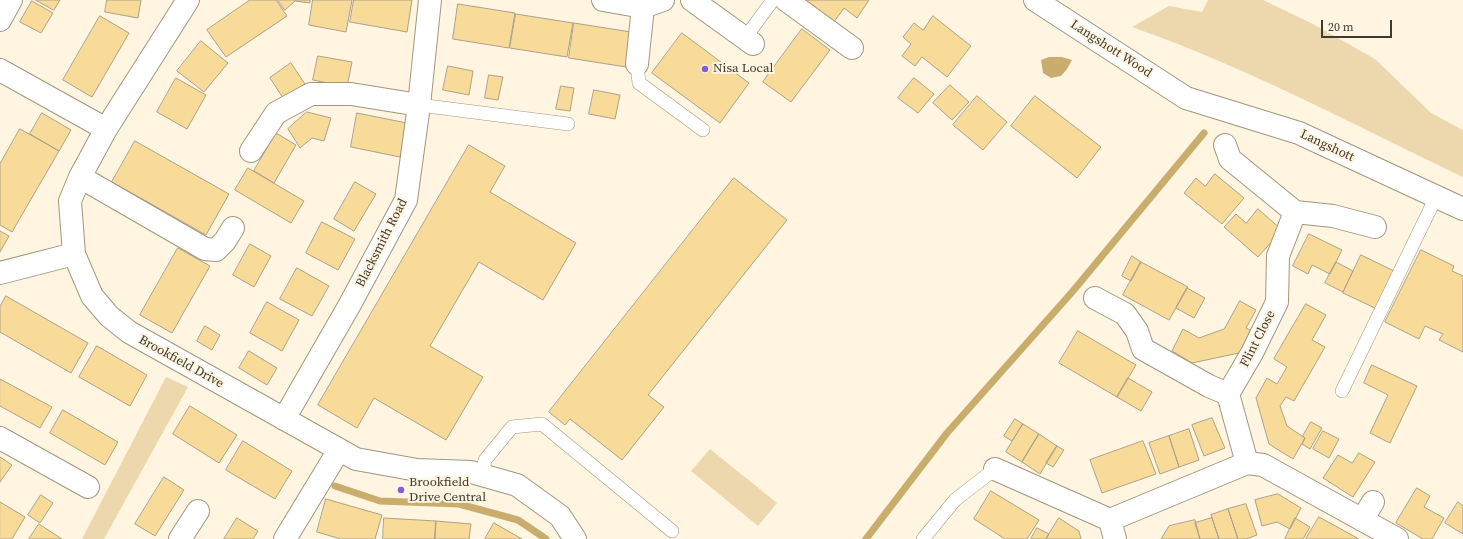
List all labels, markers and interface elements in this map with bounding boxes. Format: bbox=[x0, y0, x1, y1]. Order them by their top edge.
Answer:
scale bar bbox=[1323, 12, 1394, 38]
street label: Langshott Wood bbox=[1067, 17, 1155, 81]
text: 20 m bbox=[1328, 19, 1354, 35]
place label: Nisa Local bbox=[713, 61, 773, 77]
marker: Nisa Local bbox=[700, 64, 710, 74]
street label: Langshott bbox=[1298, 127, 1356, 165]
street label: Blacksmith Road bbox=[353, 196, 411, 290]
street label: Flint Close bbox=[1237, 308, 1279, 370]
street label: Brookfield Drive bbox=[136, 332, 226, 392]
place label: Brookfield Drive Central bbox=[409, 475, 486, 506]
marker: Brookfield Drive Central bbox=[396, 485, 406, 495]

